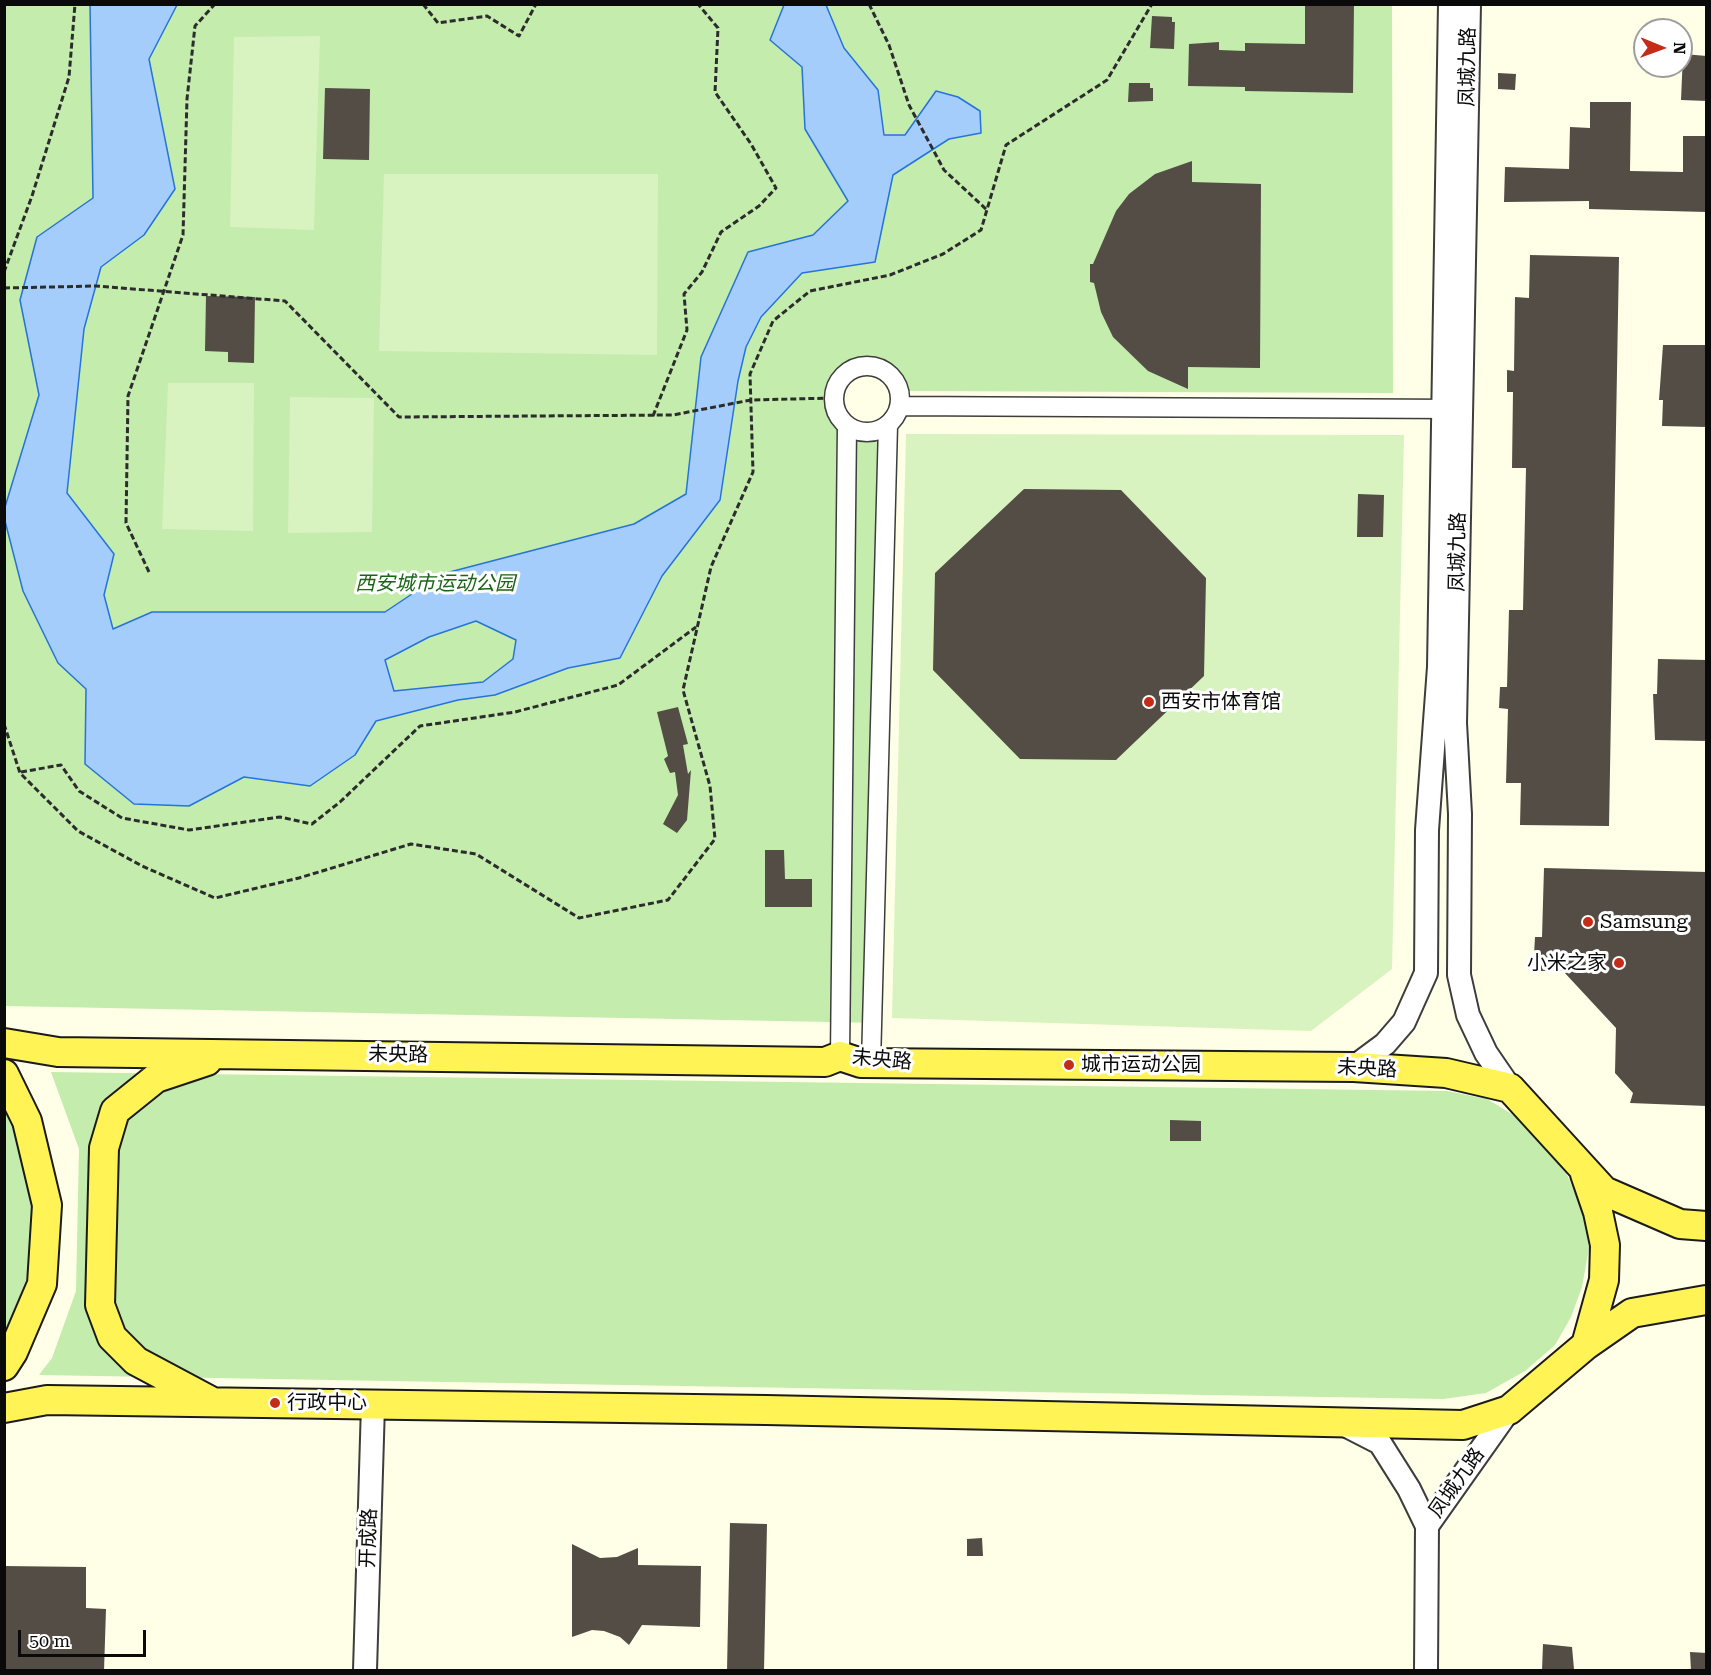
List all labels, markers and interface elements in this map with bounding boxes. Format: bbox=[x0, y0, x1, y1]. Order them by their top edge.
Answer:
north arrow bbox=[1633, 18, 1693, 78]
street label: 凤城九路 bbox=[1455, 27, 1481, 107]
text: N bbox=[1670, 42, 1689, 55]
street label: 凤城九路 bbox=[1445, 512, 1471, 592]
park label: 西安城市运动公园 bbox=[355, 572, 515, 596]
place label: 西安市体育馆 bbox=[1161, 690, 1281, 714]
marker: 西安市体育馆 bbox=[1142, 695, 1156, 709]
place label: Samsung bbox=[1600, 910, 1688, 934]
marker: Samsung bbox=[1581, 915, 1595, 929]
place label: 小米之家 bbox=[1527, 951, 1607, 975]
marker: 小米之家 bbox=[1612, 956, 1626, 970]
street label: 未央路 bbox=[368, 1042, 428, 1068]
street label: 未央路 bbox=[851, 1045, 913, 1075]
place label: 城市运动公园 bbox=[1081, 1053, 1201, 1077]
street label: 未央路 bbox=[1336, 1055, 1398, 1083]
marker: 城市运动公园 bbox=[1062, 1058, 1076, 1072]
place label: 行政中心 bbox=[287, 1391, 367, 1415]
marker: 行政中心 bbox=[268, 1396, 282, 1410]
street label: 凤城九路 bbox=[1424, 1443, 1490, 1523]
street label: 开成路 bbox=[356, 1508, 382, 1568]
scale bar bbox=[21, 1618, 148, 1656]
text: 50 m bbox=[29, 1630, 70, 1651]

